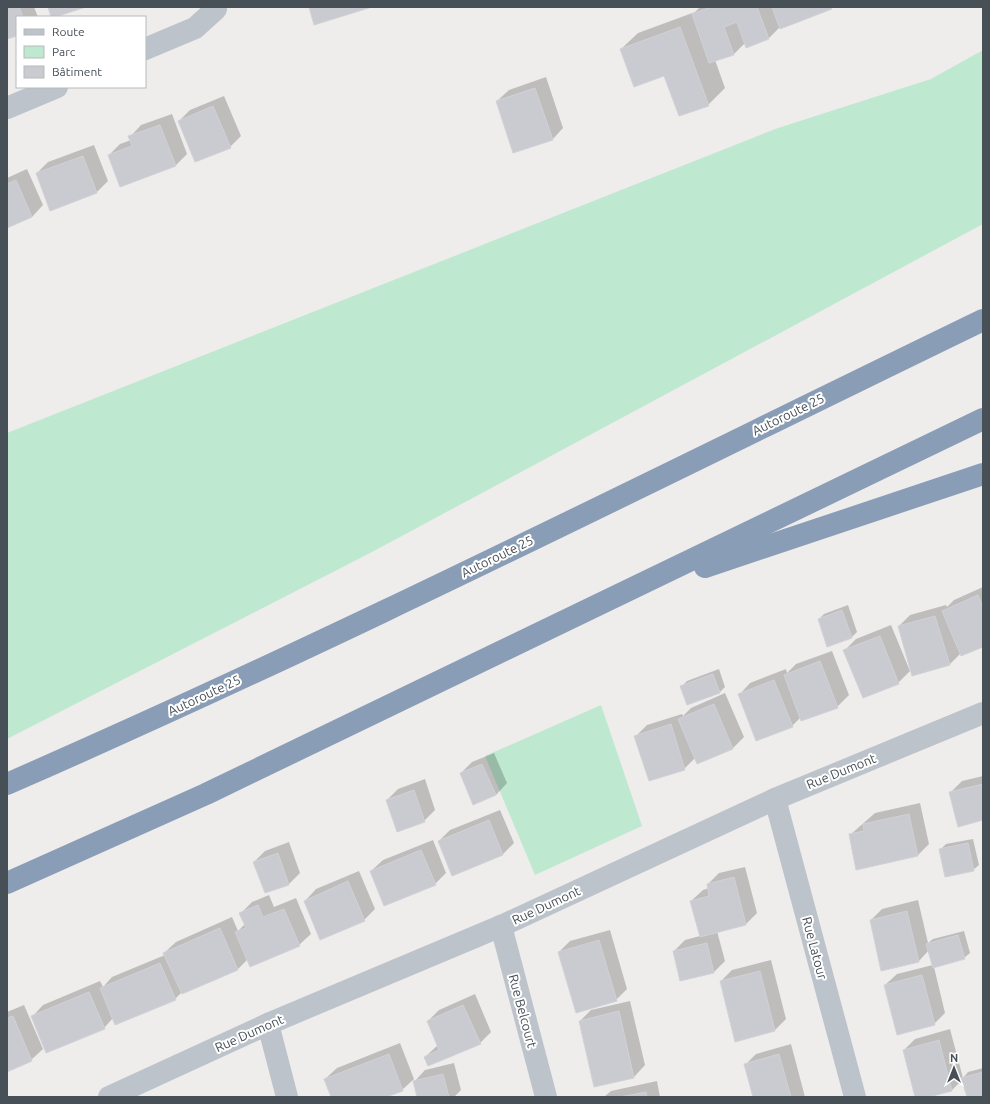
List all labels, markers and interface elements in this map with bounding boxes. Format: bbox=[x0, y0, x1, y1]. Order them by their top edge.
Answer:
legend bbox=[16, 16, 146, 88]
text: Route bbox=[52, 25, 85, 38]
text: Parc bbox=[52, 45, 76, 58]
text: Bâtiment bbox=[52, 65, 102, 78]
street label: Autoroute 25 bbox=[750, 391, 826, 437]
street label: Autoroute 25 bbox=[459, 533, 535, 579]
street label: Autoroute 25 bbox=[166, 672, 242, 718]
street label: Rue Dumont bbox=[804, 751, 878, 791]
street label: Rue Dumont bbox=[510, 883, 582, 927]
street label: Rue Latour bbox=[800, 915, 830, 981]
street label: Rue Belcourt bbox=[506, 973, 540, 1049]
street label: Rue Dumont bbox=[213, 1012, 285, 1054]
north arrow bbox=[934, 1048, 974, 1088]
text: N bbox=[950, 1052, 958, 1064]

